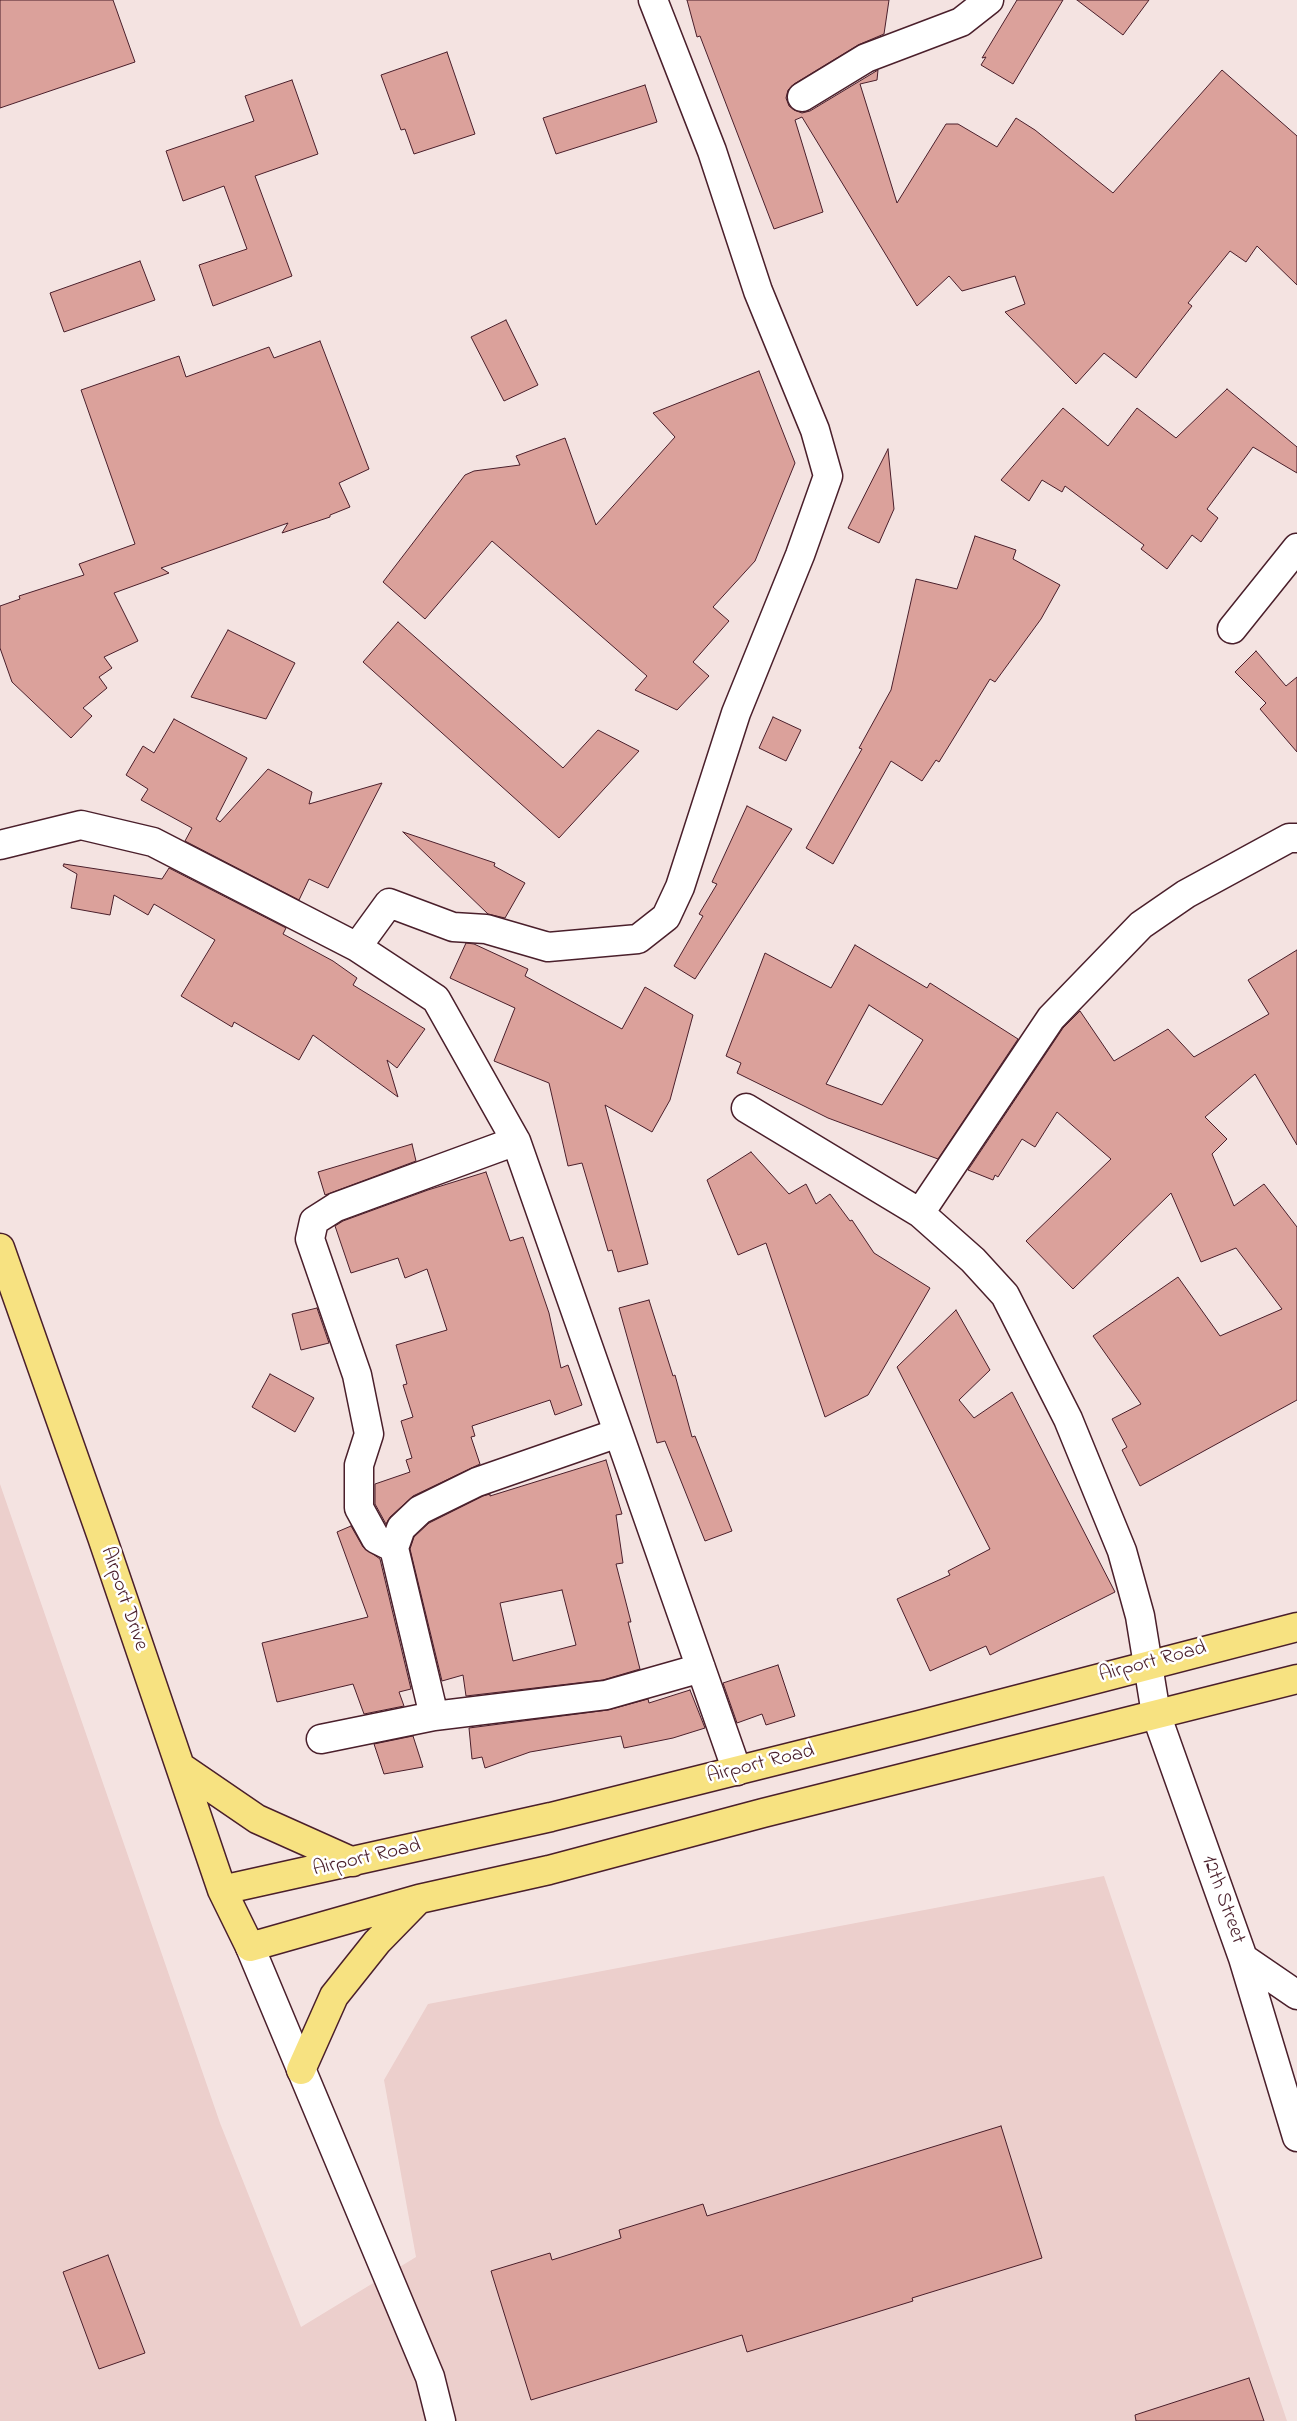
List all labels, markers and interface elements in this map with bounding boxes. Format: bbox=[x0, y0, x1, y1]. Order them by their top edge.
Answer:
street label: Airport Drive bbox=[93, 1544, 153, 1654]
street label: Airport Road bbox=[1097, 1637, 1209, 1689]
street label: Airport Road bbox=[705, 1739, 817, 1791]
street label: Airport Road bbox=[311, 1834, 423, 1884]
street label: 12th Street bbox=[1194, 1852, 1250, 1948]

